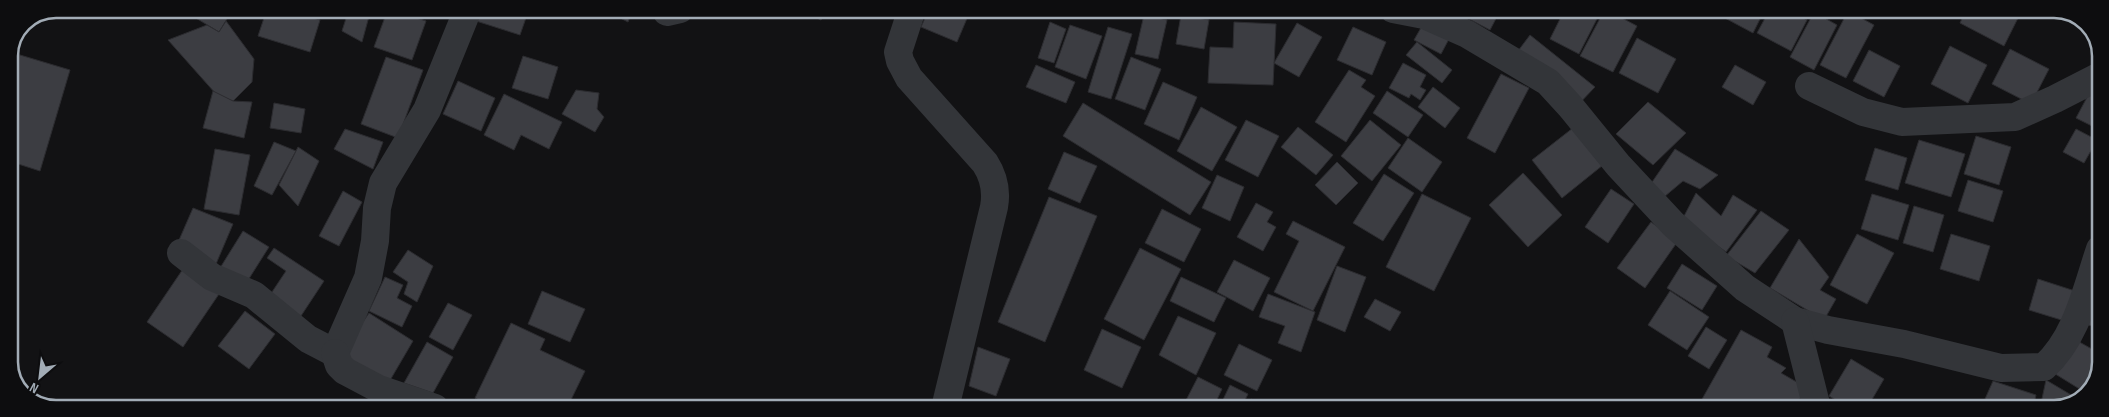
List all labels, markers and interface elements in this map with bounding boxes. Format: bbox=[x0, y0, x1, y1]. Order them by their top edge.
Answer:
north arrow bbox=[15, 352, 65, 402]
text: N bbox=[27, 379, 41, 397]

